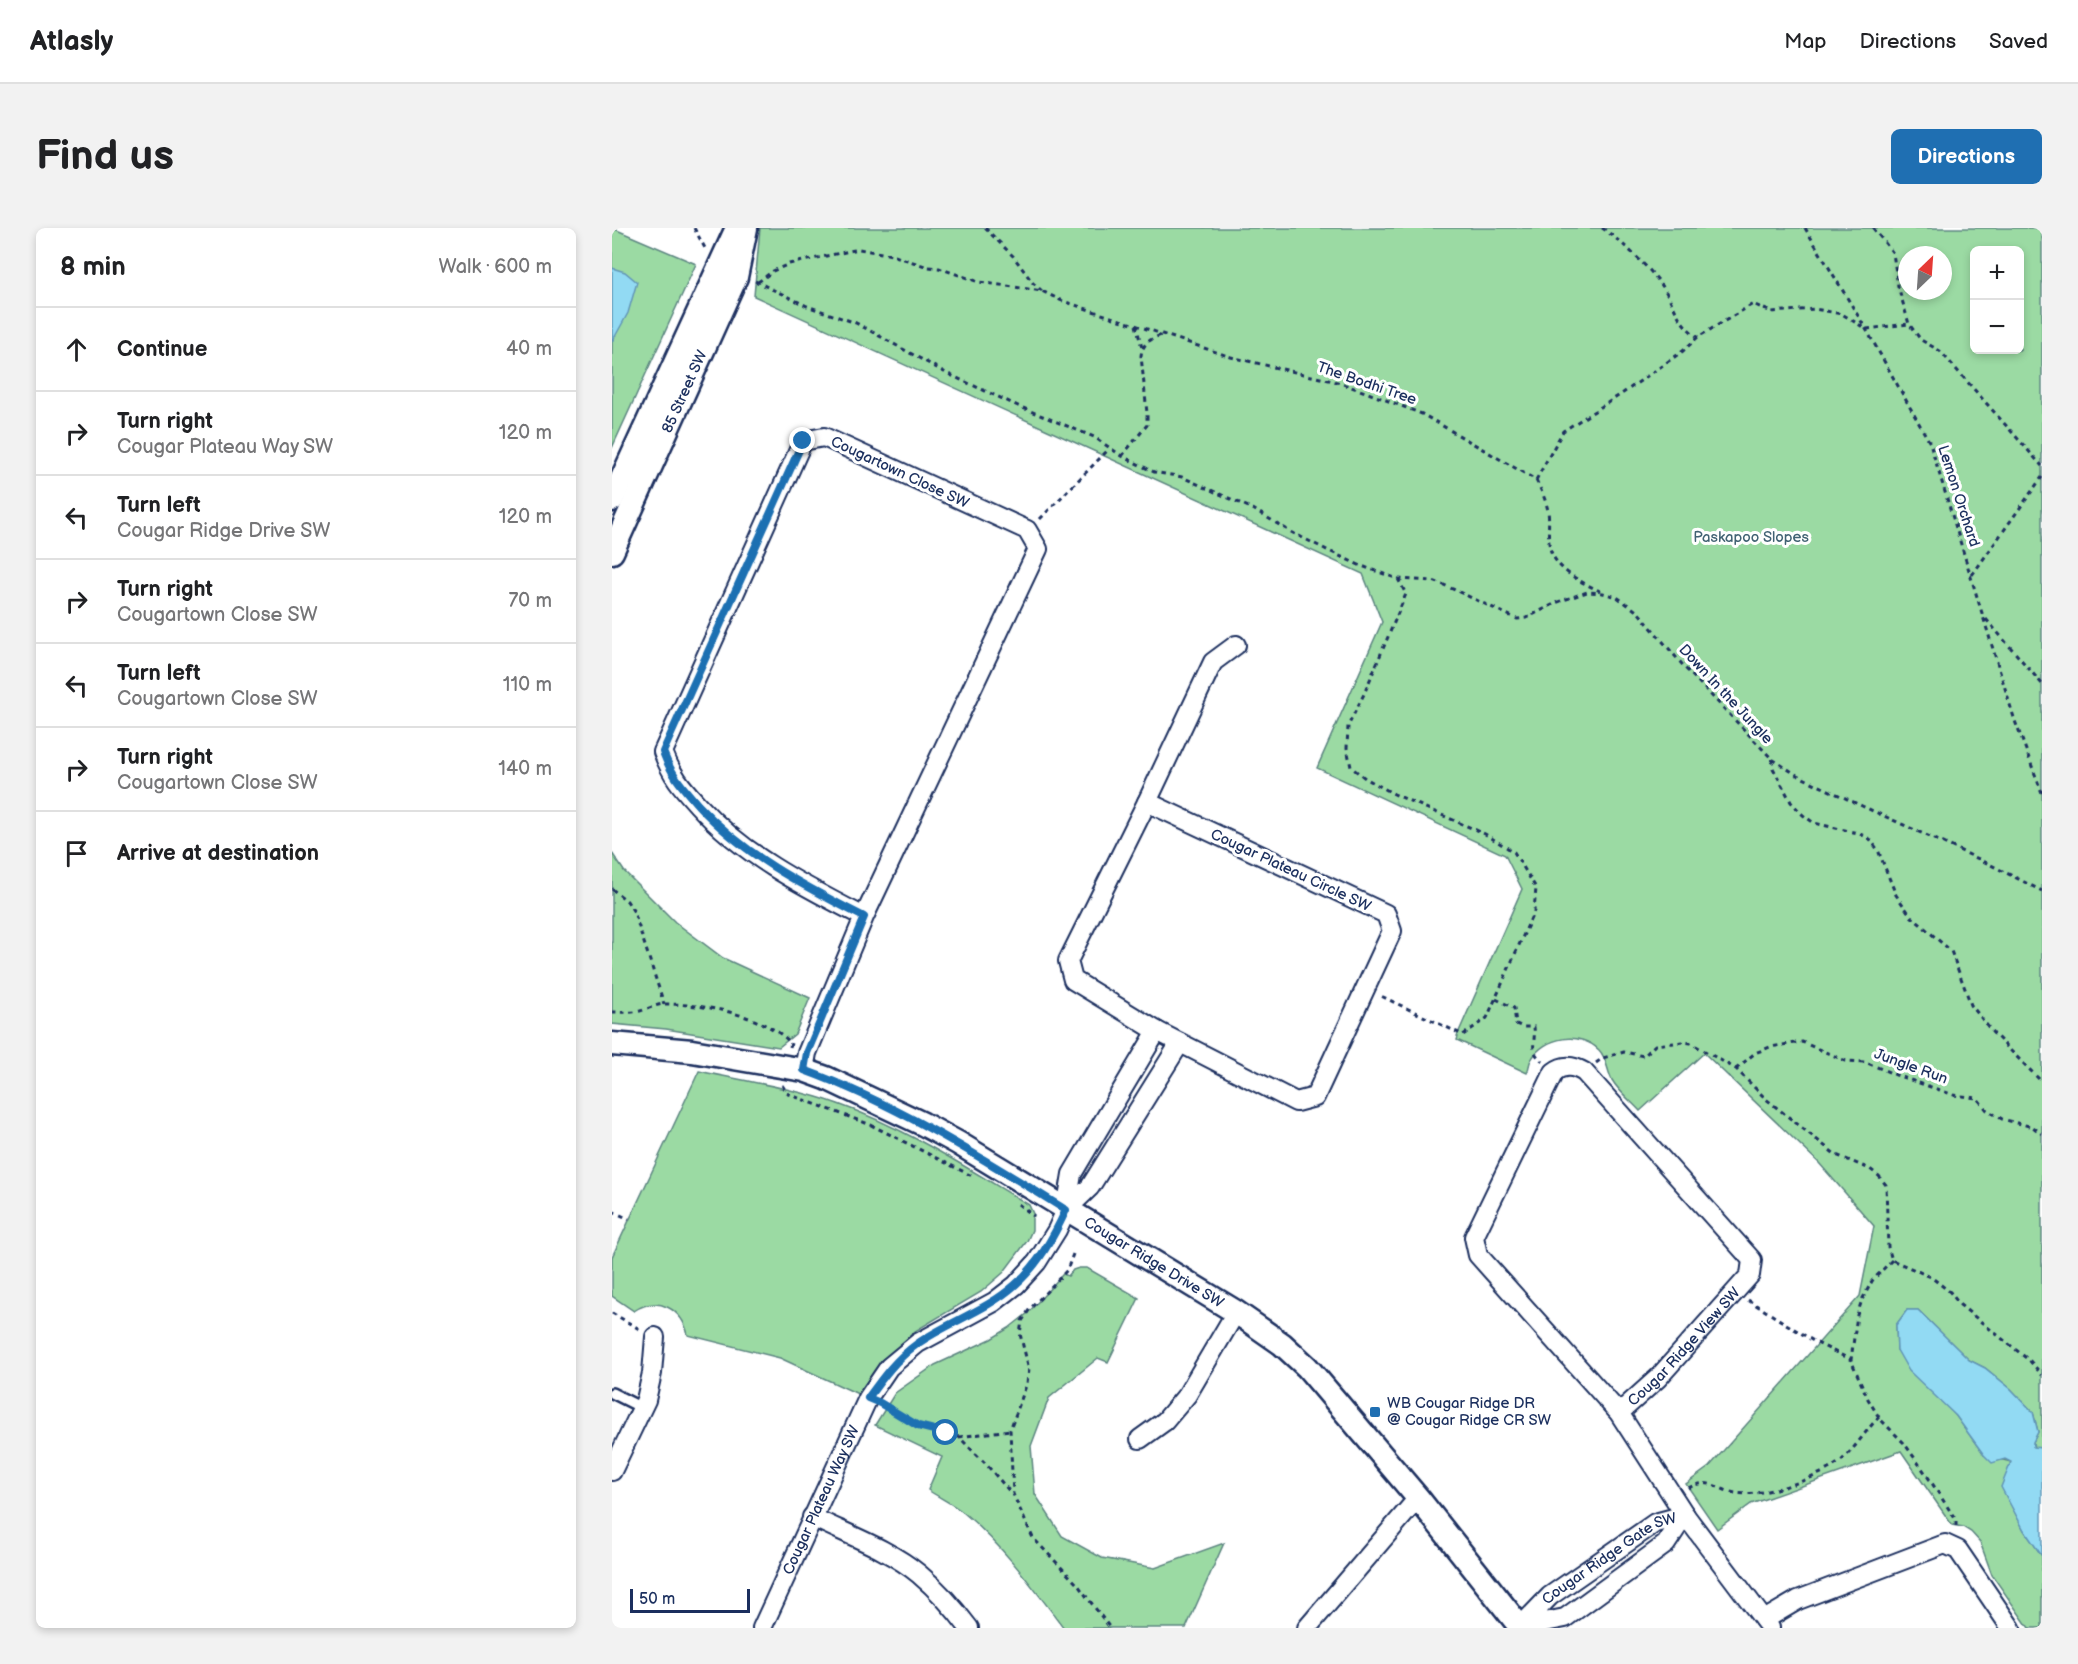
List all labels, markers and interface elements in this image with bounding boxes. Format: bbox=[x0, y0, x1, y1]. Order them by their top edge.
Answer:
text: Atlasly bbox=[30, 25, 113, 58]
text: Map bbox=[1784, 29, 1827, 54]
text: Directions bbox=[1860, 29, 1956, 54]
text: Saved bbox=[1989, 29, 2048, 54]
button: Directions bbox=[1891, 129, 2042, 184]
text: Find us bbox=[36, 131, 174, 182]
north arrow bbox=[1898, 246, 1952, 300]
map controls bbox=[1970, 246, 2024, 354]
button: + bbox=[1970, 246, 2024, 300]
text: 8 min bbox=[60, 252, 126, 283]
text: Walk · 600 m bbox=[439, 255, 552, 279]
button: − bbox=[1970, 300, 2024, 354]
icon: ahead bbox=[60, 333, 93, 366]
text: Continue bbox=[117, 336, 207, 363]
text: 40 m bbox=[506, 337, 552, 361]
street label: 85 Street SW bbox=[658, 347, 712, 436]
street label: The Bodhi Tree bbox=[1315, 358, 1419, 409]
text: Turn right bbox=[117, 408, 213, 435]
icon: right bbox=[60, 417, 93, 450]
text: 120 m bbox=[499, 421, 552, 445]
route end bbox=[789, 427, 815, 453]
street label: Cougartown Close SW bbox=[828, 432, 972, 513]
text: Cougar Plateau Way SW bbox=[117, 435, 333, 459]
street label: Lemon Orchard bbox=[1933, 443, 1984, 549]
text: Turn left bbox=[117, 492, 201, 519]
icon: left bbox=[60, 501, 93, 534]
text: 120 m bbox=[499, 505, 552, 529]
text: Cougar Ridge Drive SW bbox=[117, 519, 331, 543]
park label: Paskapoo Slopes bbox=[1693, 528, 1809, 547]
text: Turn right bbox=[117, 576, 213, 603]
icon: right bbox=[60, 585, 93, 618]
text: 70 m bbox=[508, 589, 552, 613]
text: Cougartown Close SW bbox=[117, 603, 318, 627]
street label: Down In the Jungle bbox=[1675, 641, 1777, 748]
text: Turn left bbox=[117, 660, 201, 687]
icon: left bbox=[60, 669, 93, 702]
text: 110 m bbox=[503, 673, 552, 697]
text: Cougartown Close SW bbox=[117, 687, 318, 711]
text: Turn right bbox=[117, 744, 213, 771]
icon: right bbox=[60, 753, 93, 786]
text: 140 m bbox=[498, 757, 552, 781]
text: Cougartown Close SW bbox=[117, 771, 318, 795]
street label: Cougar Plateau Circle SW bbox=[1207, 825, 1374, 916]
icon: arrive bbox=[60, 837, 93, 870]
text: Arrive at destination bbox=[117, 840, 319, 867]
street label: Jungle Run bbox=[1871, 1044, 1950, 1089]
street label: Cougar Ridge Drive SW bbox=[1080, 1213, 1228, 1313]
street label: Cougar Ridge View SW bbox=[1624, 1283, 1745, 1411]
place label: WB Cougar Ridge DR @ Cougar Ridge CR SW bbox=[1387, 1394, 1551, 1430]
marker: WB Cougar Ridge DR @ Cougar Ridge CR SW bbox=[1368, 1405, 1382, 1419]
route start bbox=[932, 1419, 958, 1445]
street label: Cougar Plateau Way SW bbox=[779, 1422, 864, 1578]
street label: Cougar Ridge Gate SW bbox=[1538, 1509, 1679, 1609]
scale bar bbox=[630, 1586, 750, 1614]
text: 50 m bbox=[639, 1590, 675, 1609]

